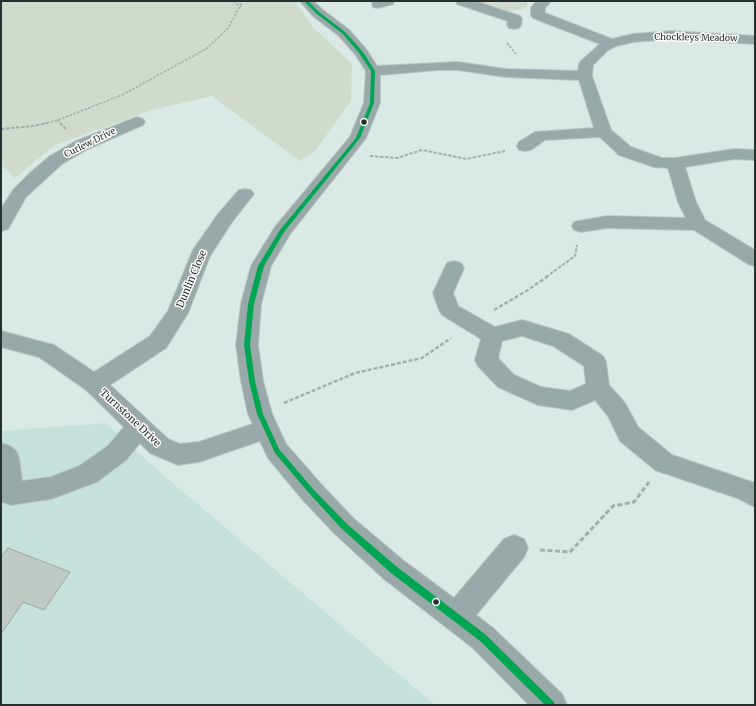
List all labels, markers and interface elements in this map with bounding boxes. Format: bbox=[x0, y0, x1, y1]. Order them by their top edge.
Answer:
street label: Chockleys Meadow bbox=[654, 32, 738, 44]
unlabelled marker bbox=[359, 117, 369, 127]
street label: Curlew Drive bbox=[63, 126, 117, 160]
street label: Dunlin Close bbox=[174, 248, 210, 310]
street label: Turnstone Drive bbox=[97, 387, 163, 449]
unlabelled marker bbox=[431, 597, 441, 607]

